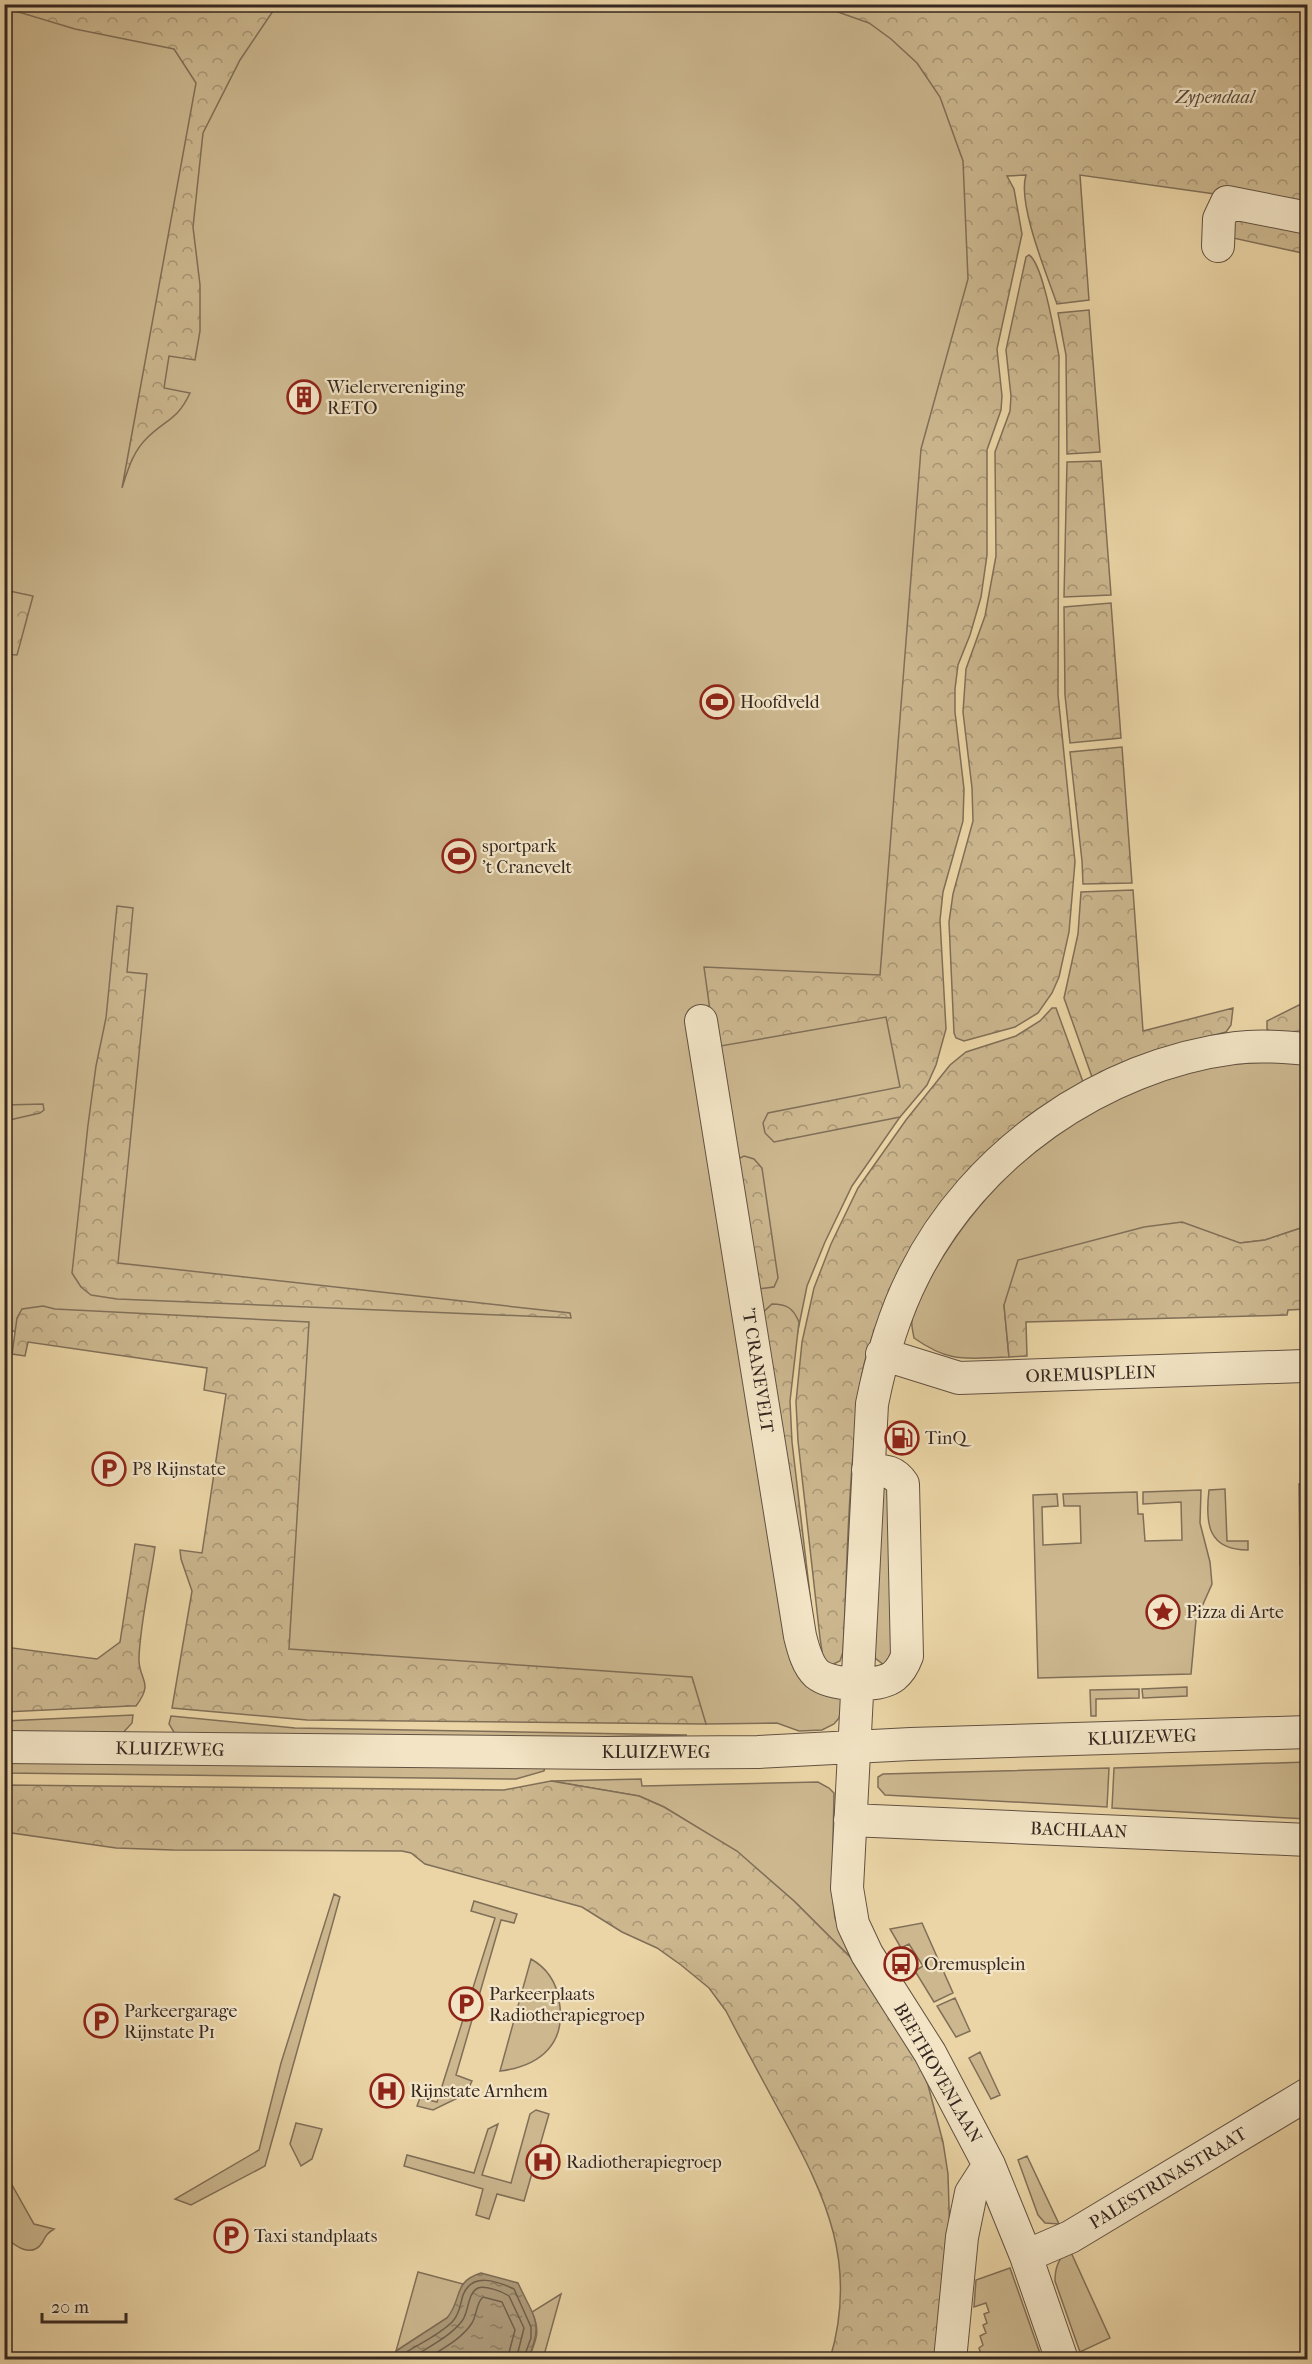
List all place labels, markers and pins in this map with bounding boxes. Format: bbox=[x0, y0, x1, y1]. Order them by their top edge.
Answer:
place label: Wielervereniging RETO bbox=[326, 377, 465, 419]
building icon: Wielervereniging RETO bbox=[286, 379, 322, 415]
sports icon: Hoofdveld bbox=[699, 684, 735, 720]
place label: Hoofdveld bbox=[740, 692, 820, 713]
place label: sportpark 't Cranevelt bbox=[482, 836, 573, 878]
sports icon: sportpark 't Cranevelt bbox=[441, 838, 477, 874]
fuel station icon: TinQ bbox=[884, 1420, 920, 1456]
place label: TinQ bbox=[925, 1428, 972, 1449]
parking icon: P8 Rijnstate bbox=[91, 1451, 127, 1487]
place label: P8 Rijnstate bbox=[132, 1459, 226, 1480]
place icon: Pizza di Arte bbox=[1145, 1594, 1181, 1630]
place label: Pizza di Arte bbox=[1186, 1602, 1284, 1623]
bus stop icon: Oremusplein bbox=[883, 1946, 919, 1982]
place label: Oremusplein bbox=[924, 1954, 1026, 1975]
place label: Parkeerplaats Radiotherapiegroep bbox=[489, 1984, 645, 2026]
parking icon: Parkeerplaats Radiotherapiegroep bbox=[448, 1986, 484, 2022]
place label: Parkeergarage Rijnstate P1 bbox=[124, 2001, 237, 2043]
parking icon: Parkeergarage Rijnstate P1 bbox=[83, 2003, 119, 2039]
hospital icon: Rijnstate Arnhem bbox=[369, 2073, 405, 2109]
place label: Rijnstate Arnhem bbox=[410, 2081, 548, 2102]
hospital icon: Radiotherapiegroep bbox=[525, 2144, 561, 2180]
place label: Radiotherapiegroep bbox=[566, 2152, 722, 2173]
parking icon: Taxi standplaats bbox=[213, 2218, 249, 2254]
place label: Taxi standplaats bbox=[254, 2226, 378, 2247]

